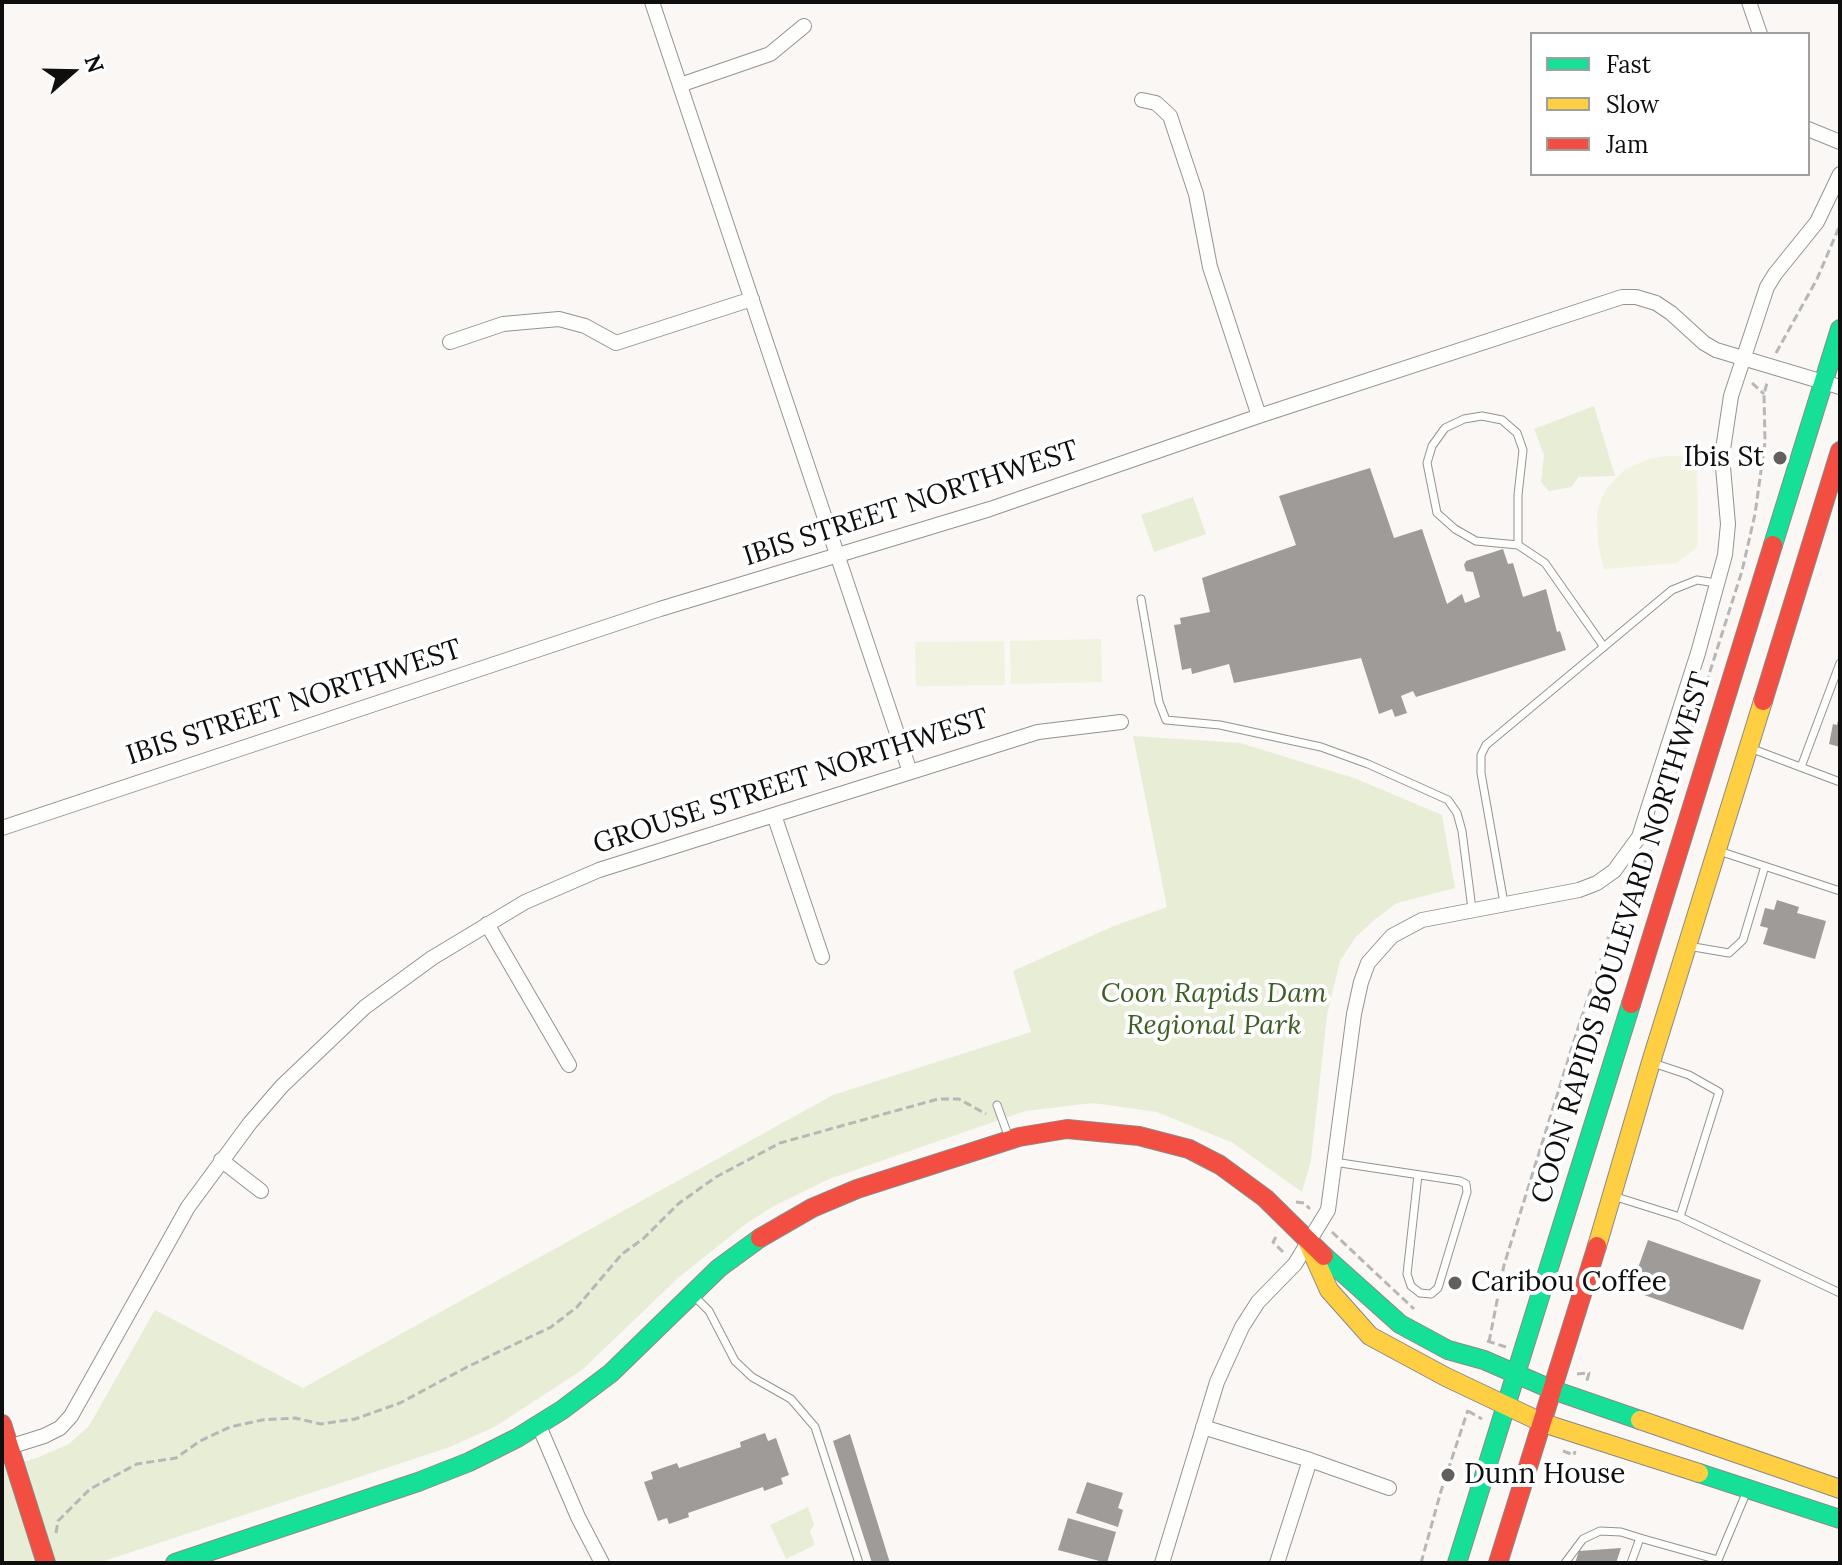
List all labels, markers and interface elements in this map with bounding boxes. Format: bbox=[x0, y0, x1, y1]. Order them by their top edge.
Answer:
north arrow bbox=[32, 32, 112, 112]
legend bbox=[1530, 32, 1810, 176]
text: Fast bbox=[1606, 49, 1651, 80]
text: N bbox=[78, 51, 111, 77]
text: Slow bbox=[1606, 89, 1659, 120]
text: Jam bbox=[1606, 129, 1648, 160]
street label: IBIS STREET NORTHWEST bbox=[739, 434, 1083, 574]
place label: Ibis St bbox=[1684, 441, 1764, 475]
marker: Ibis St bbox=[1771, 449, 1789, 467]
street label: IBIS STREET NORTHWEST bbox=[122, 633, 466, 773]
street label: COON RAPIDS BOULEVARD NORTHWEST bbox=[1525, 668, 1719, 1208]
street label: GROUSE STREET NORTHWEST bbox=[589, 702, 993, 862]
park label: Coon Rapids Dam Regional Park bbox=[1101, 977, 1327, 1043]
place label: Caribou Coffee bbox=[1471, 1266, 1667, 1300]
marker: Caribou Coffee bbox=[1446, 1274, 1464, 1292]
place label: Dunn House bbox=[1464, 1458, 1625, 1492]
marker: Dunn House bbox=[1439, 1466, 1457, 1484]

